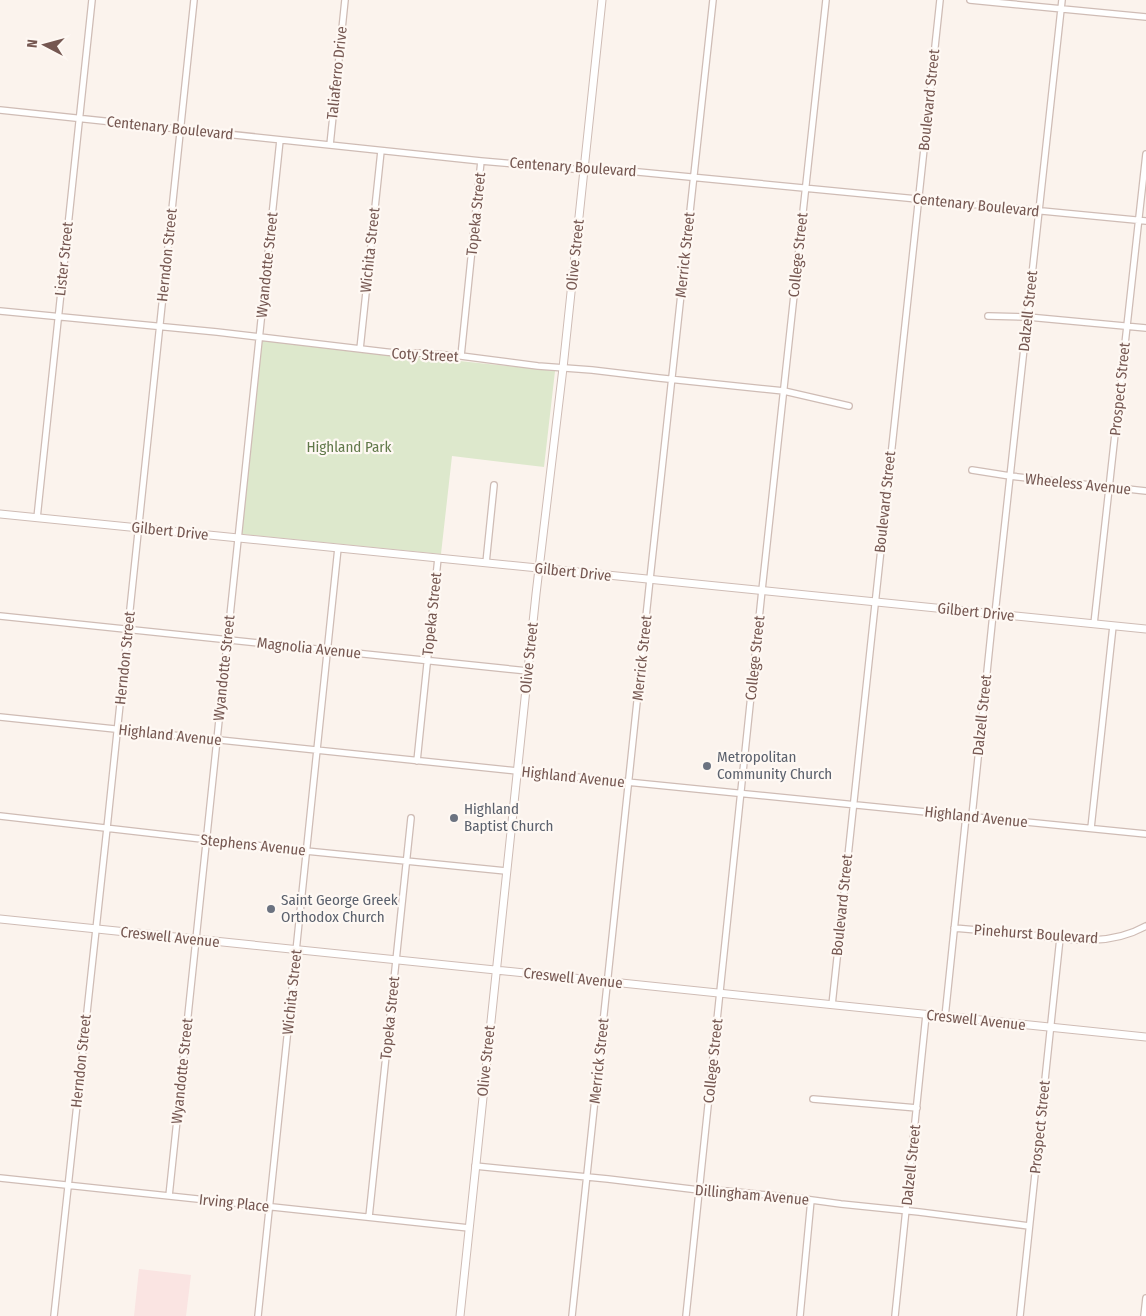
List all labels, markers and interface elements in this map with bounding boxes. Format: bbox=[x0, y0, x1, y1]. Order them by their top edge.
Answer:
north arrow bbox=[20, 20, 70, 70]
street label: Taliaferro Drive bbox=[323, 26, 351, 120]
text: N bbox=[24, 39, 41, 49]
street label: Boulevard Street bbox=[915, 48, 943, 152]
street label: Centenary Boulevard bbox=[106, 112, 234, 144]
street label: Centenary Boulevard bbox=[509, 154, 637, 180]
street label: Topeka Street bbox=[463, 171, 489, 257]
street label: Centenary Boulevard bbox=[912, 189, 1040, 221]
street label: Wichita Street bbox=[357, 206, 383, 294]
street label: Herndon Street bbox=[153, 207, 181, 303]
street label: Wyandotte Street bbox=[252, 211, 282, 319]
street label: Merrick Street bbox=[672, 211, 698, 299]
street label: College Street bbox=[785, 212, 811, 298]
street label: Olive Street bbox=[562, 218, 588, 292]
street label: Lister Street bbox=[51, 221, 77, 297]
street label: Dalzell Street bbox=[1015, 269, 1041, 352]
street label: Prospect Street bbox=[1106, 341, 1134, 437]
street label: Coty Street bbox=[391, 344, 459, 366]
park label: Highland Park bbox=[306, 438, 392, 456]
street label: Boulevard Street bbox=[871, 450, 899, 554]
street label: Wheeless Avenue bbox=[1024, 469, 1132, 499]
street label: Gilbert Drive bbox=[131, 518, 209, 544]
street label: Gilbert Drive bbox=[534, 559, 612, 585]
street label: Topeka Street bbox=[419, 571, 445, 657]
street label: Gilbert Drive bbox=[937, 599, 1015, 625]
street label: Herndon Street bbox=[111, 610, 139, 706]
street label: Wyandotte Street bbox=[209, 614, 239, 722]
street label: Merrick Street bbox=[629, 614, 655, 702]
street label: College Street bbox=[742, 615, 768, 701]
street label: Olive Street bbox=[516, 621, 542, 695]
street label: Magnolia Avenue bbox=[256, 634, 362, 662]
street label: Dalzell Street bbox=[969, 673, 995, 756]
street label: Highland Avenue bbox=[118, 721, 222, 749]
place label: Metropolitan Community Church bbox=[717, 748, 832, 783]
marker: Metropolitan Community Church bbox=[701, 760, 713, 772]
street label: Highland Avenue bbox=[521, 763, 625, 791]
place label: Highland Baptist Church bbox=[464, 800, 553, 835]
street label: Highland Avenue bbox=[924, 803, 1028, 831]
marker: Highland Baptist Church bbox=[448, 812, 460, 824]
street label: Stephens Avenue bbox=[199, 831, 307, 859]
street label: Boulevard Street bbox=[828, 853, 856, 957]
place label: Saint George Greek Orthodox Church bbox=[281, 891, 398, 926]
marker: Saint George Greek Orthodox Church bbox=[265, 903, 277, 915]
street label: Pinehurst Boulevard bbox=[973, 921, 1099, 947]
street label: Creswell Avenue bbox=[119, 923, 221, 951]
street label: Wichita Street bbox=[279, 948, 305, 1036]
street label: Creswell Avenue bbox=[522, 964, 624, 992]
street label: Topeka Street bbox=[377, 975, 403, 1061]
street label: Creswell Avenue bbox=[925, 1006, 1027, 1034]
street label: Herndon Street bbox=[67, 1013, 95, 1109]
street label: Wyandotte Street bbox=[167, 1017, 197, 1125]
street label: Merrick Street bbox=[586, 1017, 612, 1105]
street label: College Street bbox=[700, 1018, 726, 1104]
street label: Olive Street bbox=[473, 1024, 499, 1098]
street label: Prospect Street bbox=[1026, 1079, 1054, 1175]
street label: Dalzell Street bbox=[898, 1123, 924, 1206]
street label: Dillingham Avenue bbox=[694, 1181, 810, 1209]
street label: Irving Place bbox=[198, 1190, 270, 1216]

